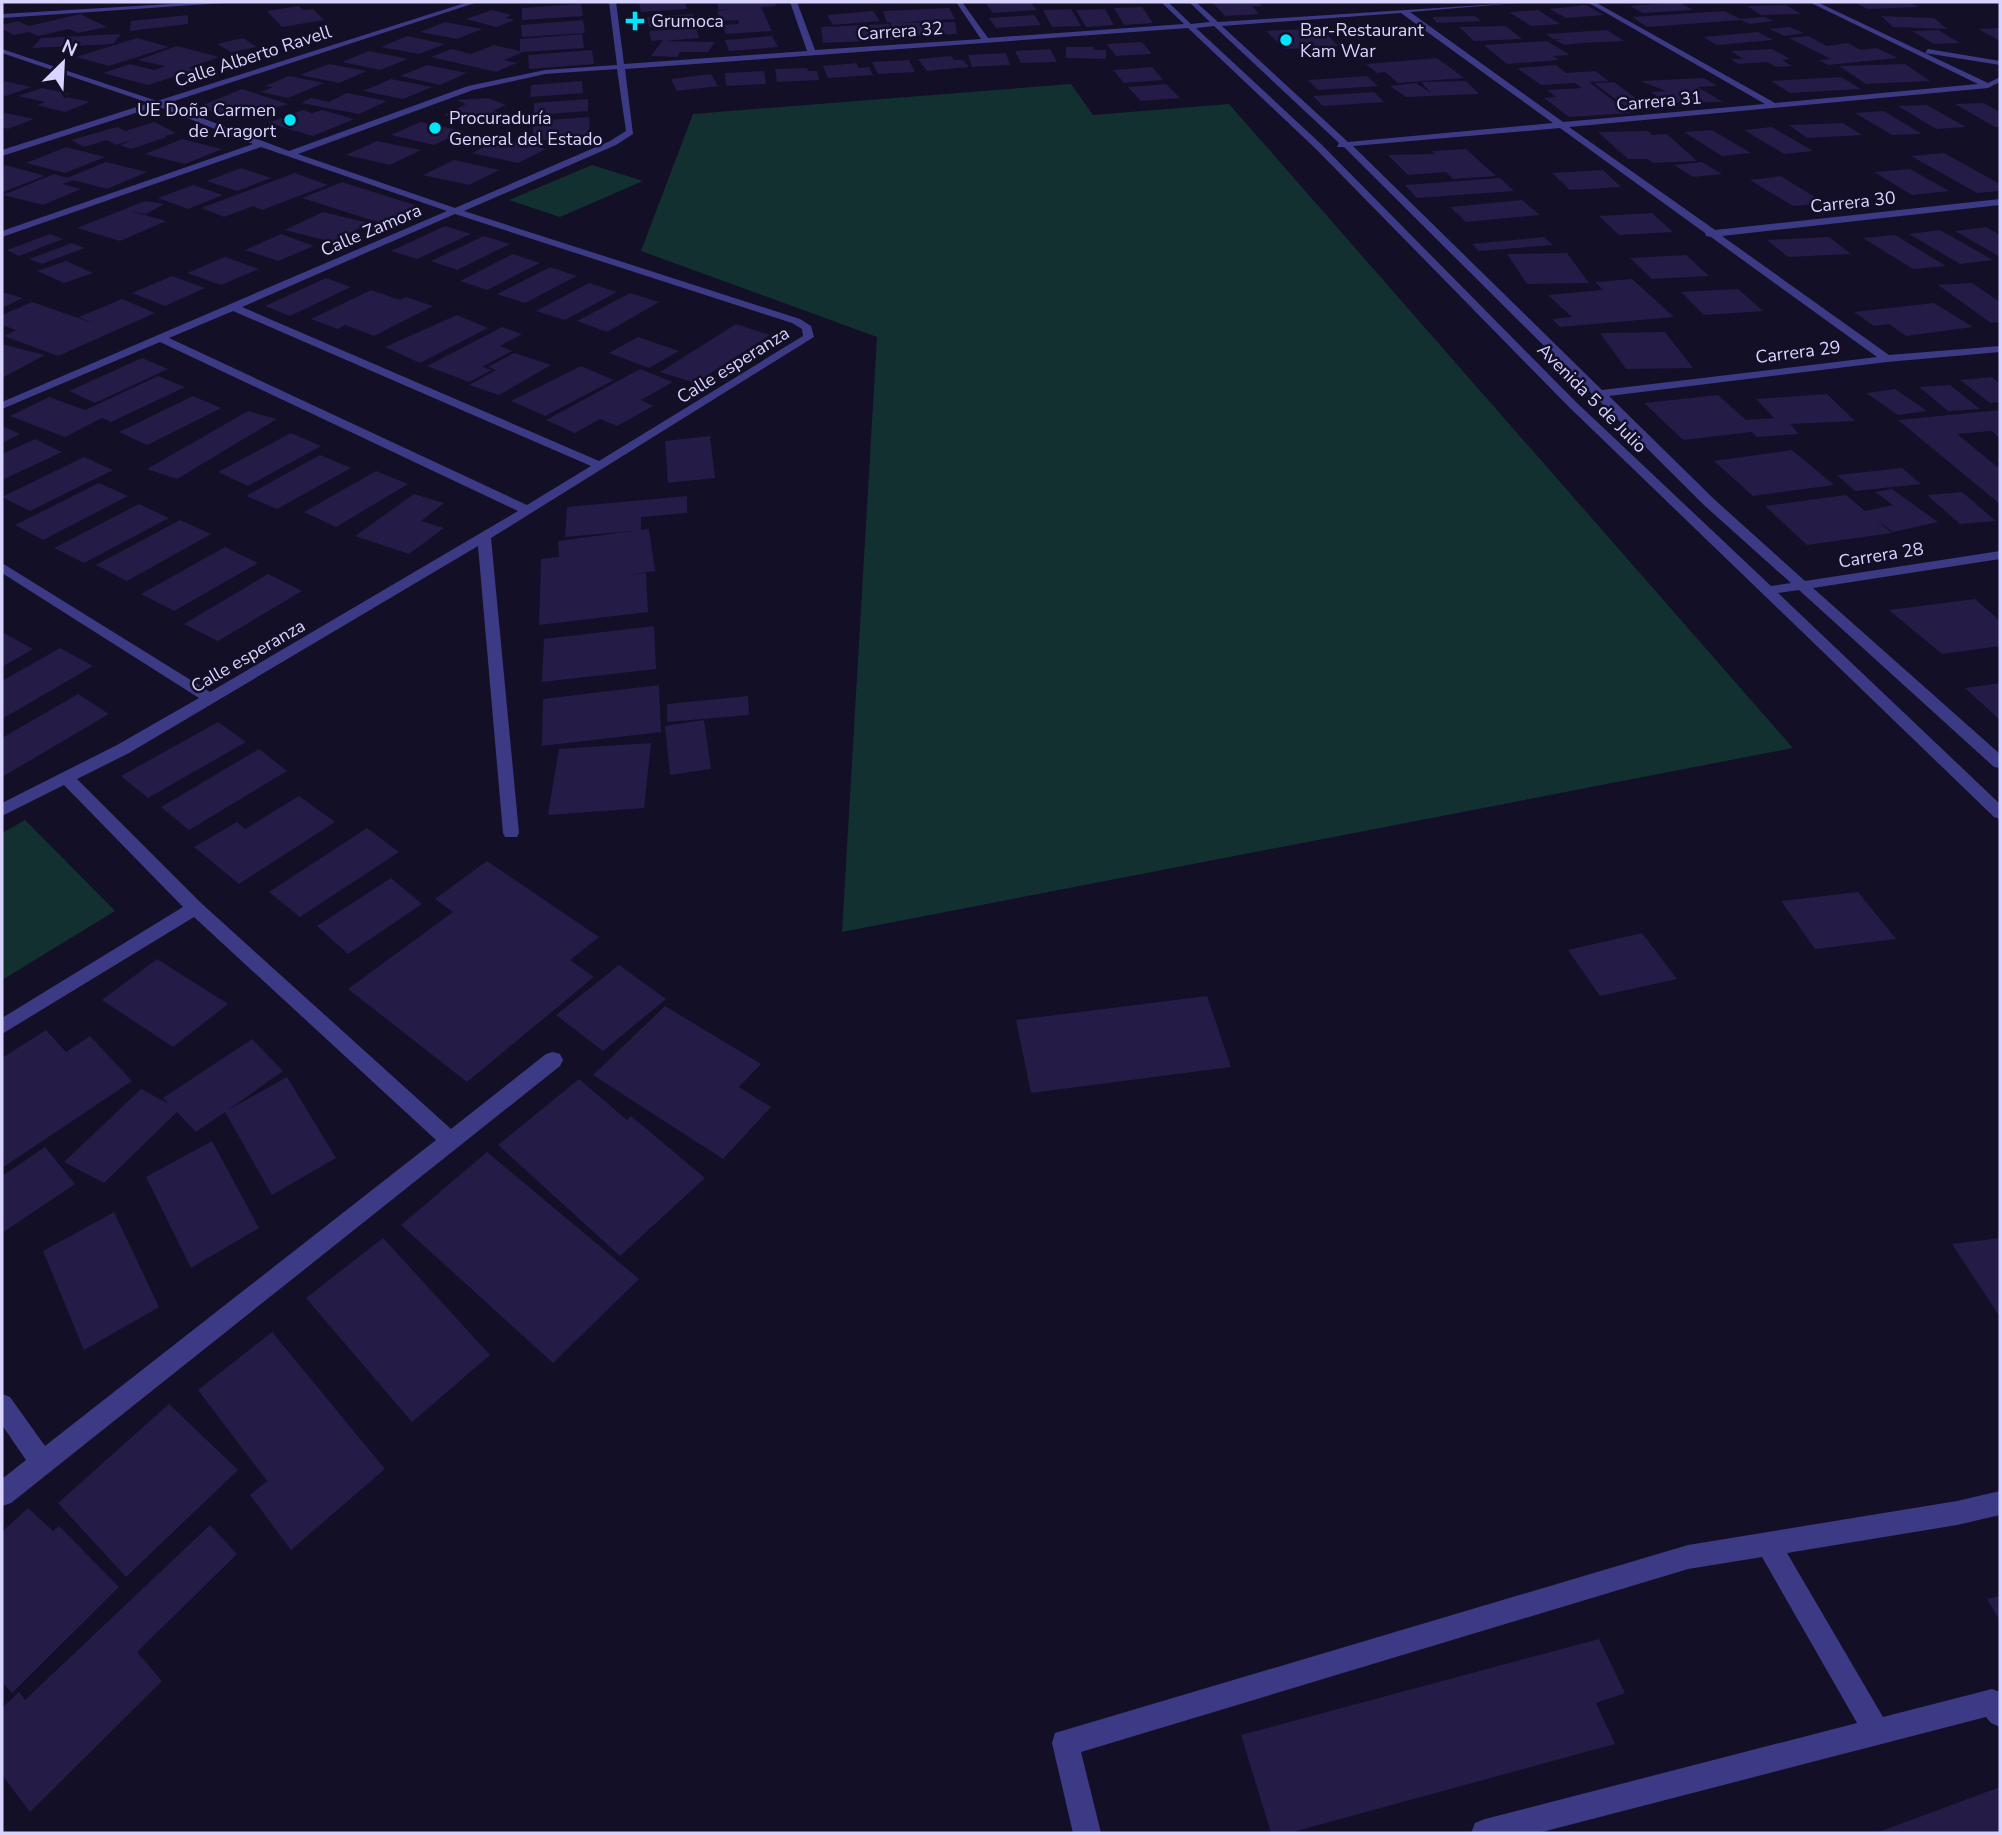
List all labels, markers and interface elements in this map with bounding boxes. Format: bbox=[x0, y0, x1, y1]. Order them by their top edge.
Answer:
place label: Grumoca bbox=[651, 9, 724, 33]
marker: Grumoca bbox=[625, 11, 645, 31]
street label: Carrera 32 bbox=[856, 16, 944, 46]
place label: Bar-Restaurant Kam War bbox=[1300, 18, 1424, 63]
street label: Calle Alberto Ravell bbox=[172, 19, 335, 93]
north arrow bbox=[28, 28, 98, 98]
marker: Bar-Restaurant Kam War bbox=[1278, 32, 1294, 48]
text: N bbox=[58, 34, 81, 63]
street label: Carrera 31 bbox=[1615, 85, 1703, 117]
place label: UE Doña Carmen de Aragort bbox=[137, 98, 277, 143]
place label: Procuraduría General del Estado bbox=[449, 106, 603, 151]
marker: UE Doña Carmen de Aragort bbox=[282, 112, 298, 128]
marker: Procuraduría General del Estado bbox=[427, 120, 443, 136]
street label: Carrera 30 bbox=[1809, 186, 1897, 218]
street label: Calle Zamora bbox=[317, 198, 425, 262]
street label: Calle esperanza bbox=[672, 321, 794, 409]
street label: Carrera 29 bbox=[1754, 335, 1842, 369]
street label: Avenida 5 de Julio bbox=[1532, 338, 1652, 458]
street label: Carrera 28 bbox=[1837, 536, 1925, 574]
street label: Calle esperanza bbox=[186, 614, 310, 698]

